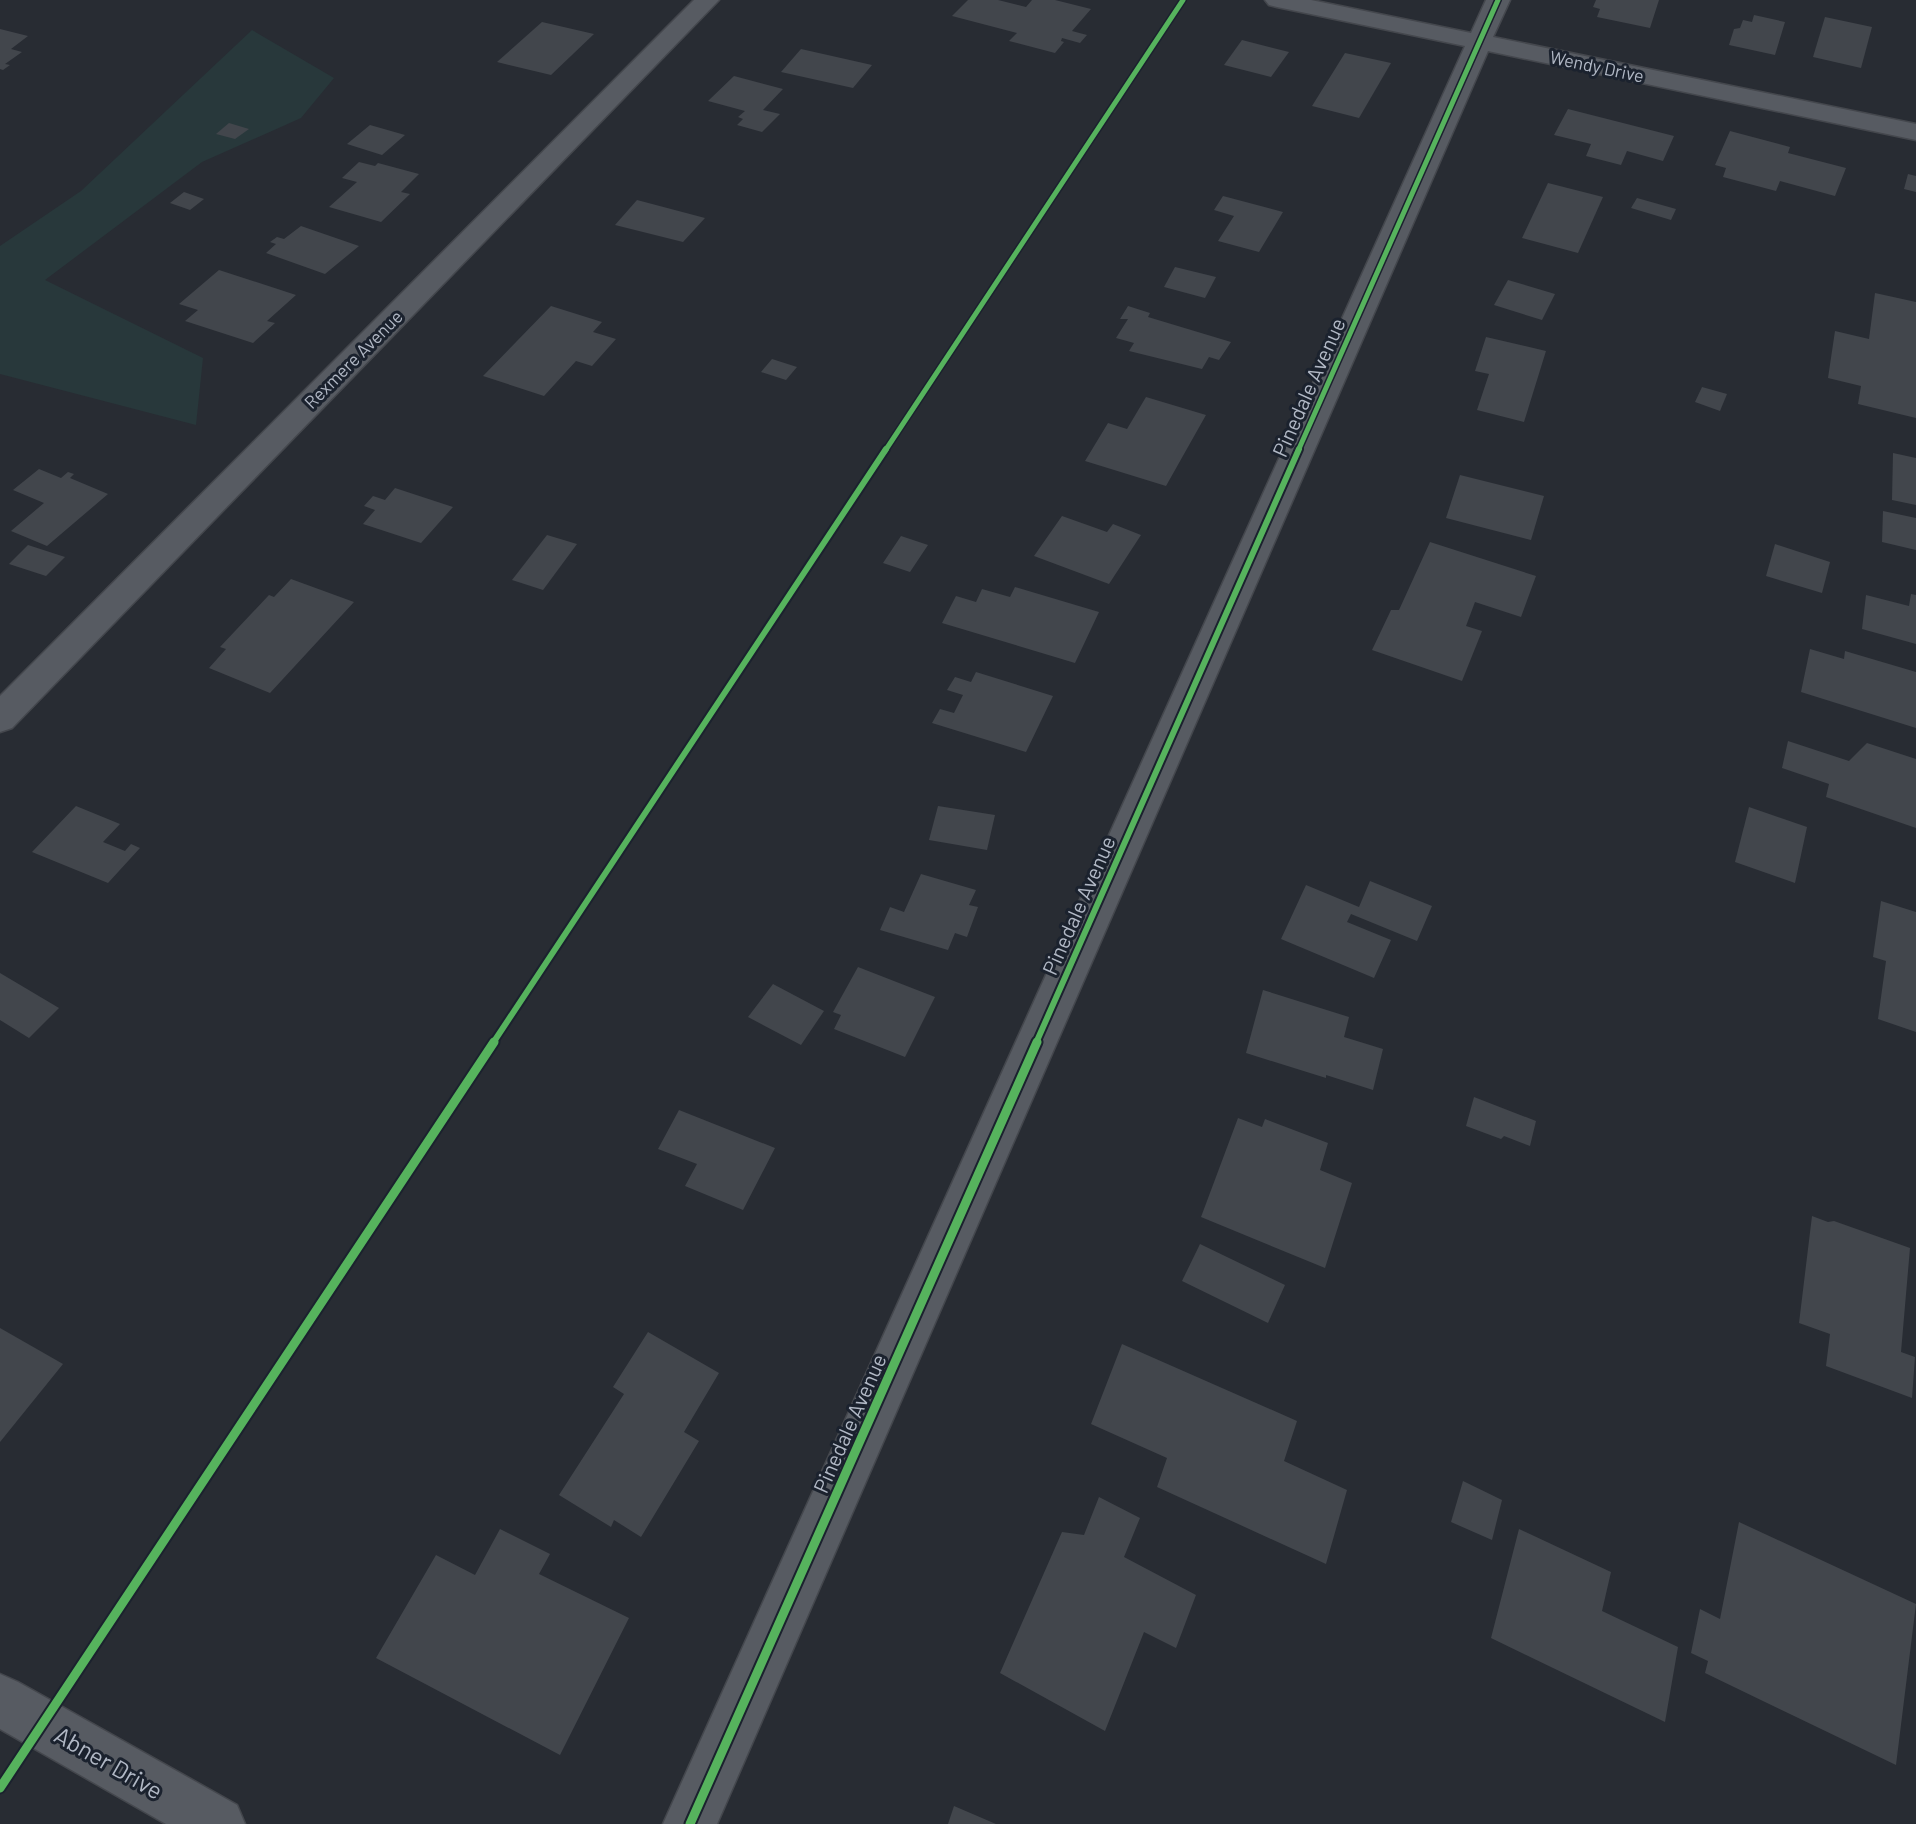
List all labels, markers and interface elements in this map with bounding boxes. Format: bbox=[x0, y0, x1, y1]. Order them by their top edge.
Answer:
street label: Wendy Drive bbox=[1548, 45, 1646, 87]
street label: Rexmere Avenue bbox=[299, 305, 407, 413]
street label: Pinedale Avenue bbox=[1266, 314, 1350, 460]
street label: Pinedale Avenue bbox=[1036, 832, 1120, 978]
street label: Pinedale Avenue bbox=[807, 1350, 891, 1496]
street label: Abner Drive bbox=[50, 1719, 168, 1805]

